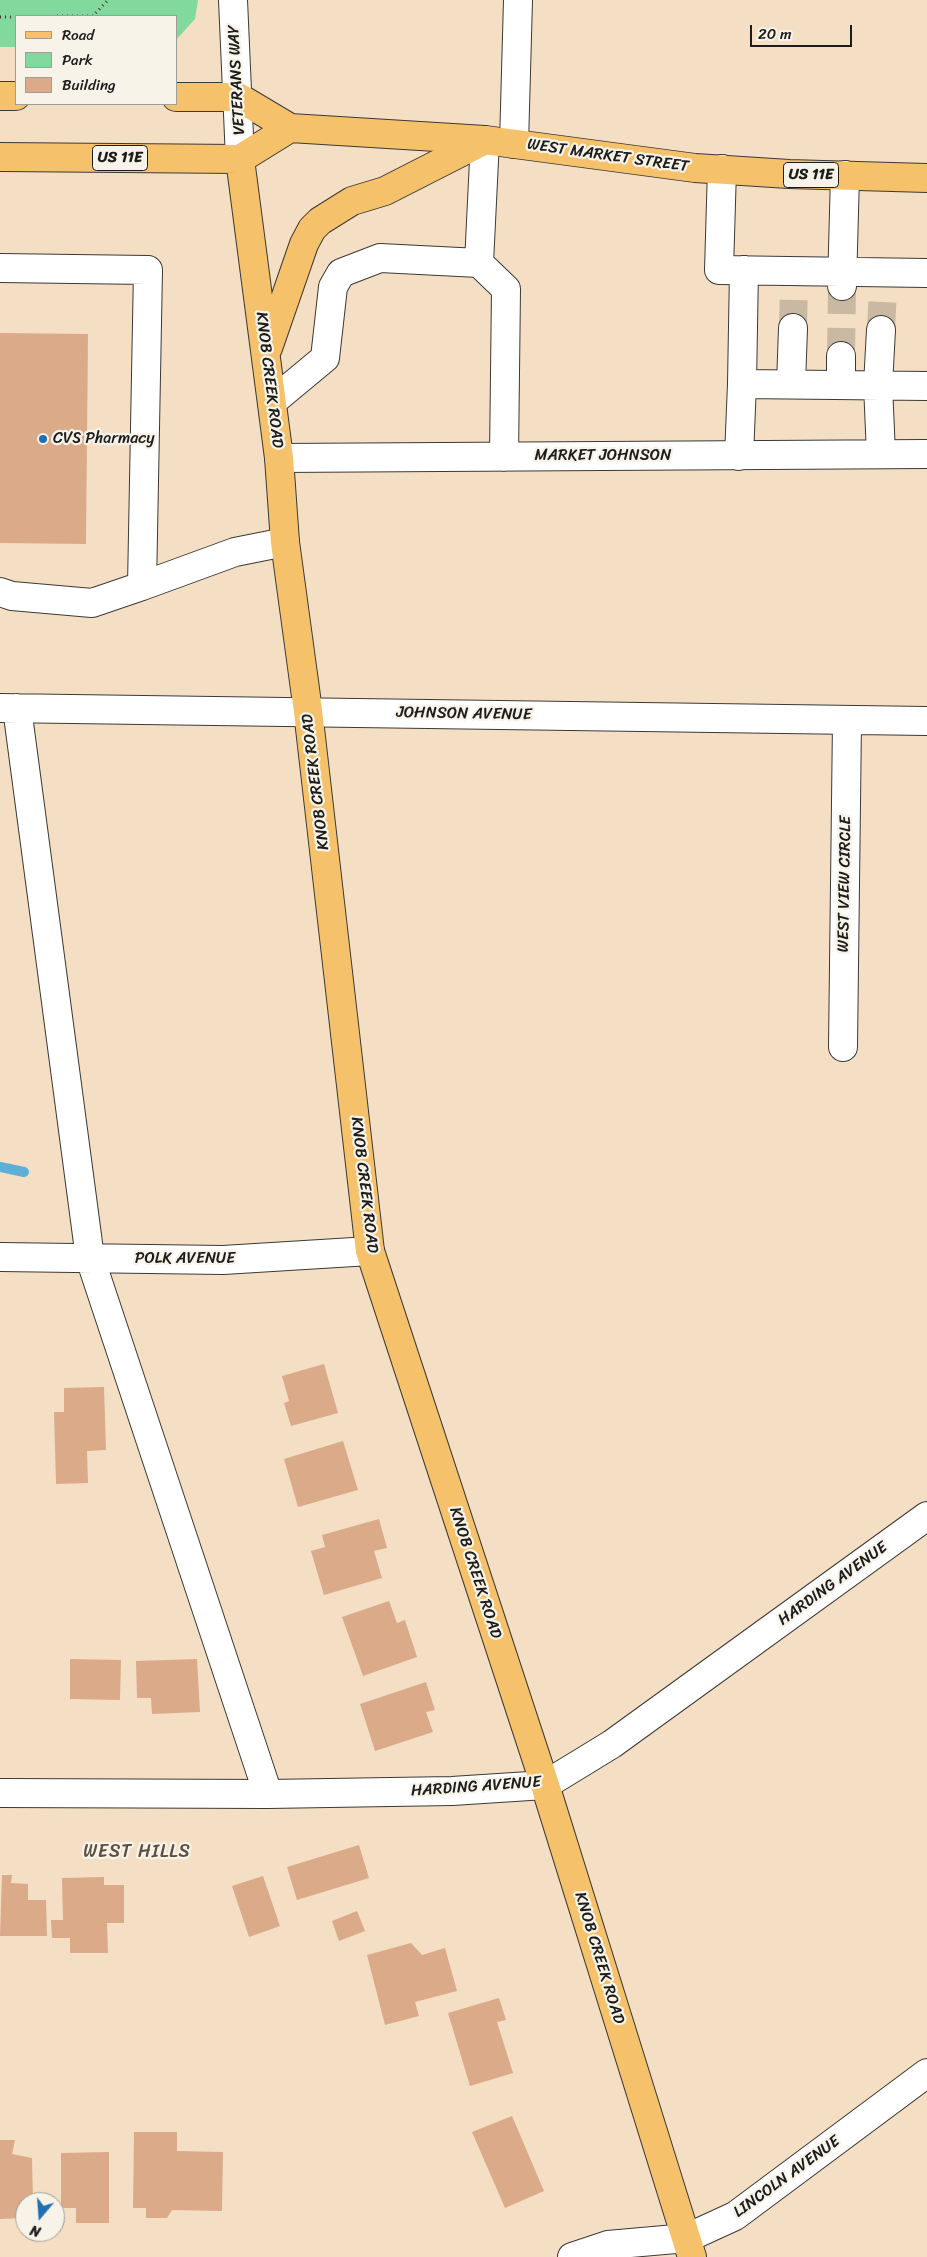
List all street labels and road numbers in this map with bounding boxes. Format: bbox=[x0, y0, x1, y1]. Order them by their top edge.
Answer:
street label: VETERANS WAY bbox=[225, 24, 249, 136]
street label: WEST MARKET STREET bbox=[526, 135, 690, 177]
road number: US 11E bbox=[92, 146, 148, 170]
road number: US 11E bbox=[784, 162, 838, 188]
street label: KNOB CREEK ROAD bbox=[251, 311, 287, 449]
street label: MARKET JOHNSON bbox=[535, 446, 671, 466]
street label: JOHNSON AVENUE bbox=[396, 703, 532, 725]
street label: KNOB CREEK ROAD bbox=[298, 713, 334, 851]
street label: WEST VIEW CIRCLE bbox=[834, 816, 856, 952]
street label: KNOB CREEK ROAD bbox=[346, 1116, 382, 1254]
street label: POLK AVENUE bbox=[135, 1249, 235, 1269]
street label: KNOB CREEK ROAD bbox=[445, 1505, 505, 1641]
street label: HARDING AVENUE bbox=[775, 1538, 891, 1630]
street label: HARDING AVENUE bbox=[410, 1773, 542, 1801]
street label: KNOB CREEK ROAD bbox=[570, 1890, 628, 2026]
street label: LINCOLN AVENUE bbox=[730, 2132, 844, 2222]

